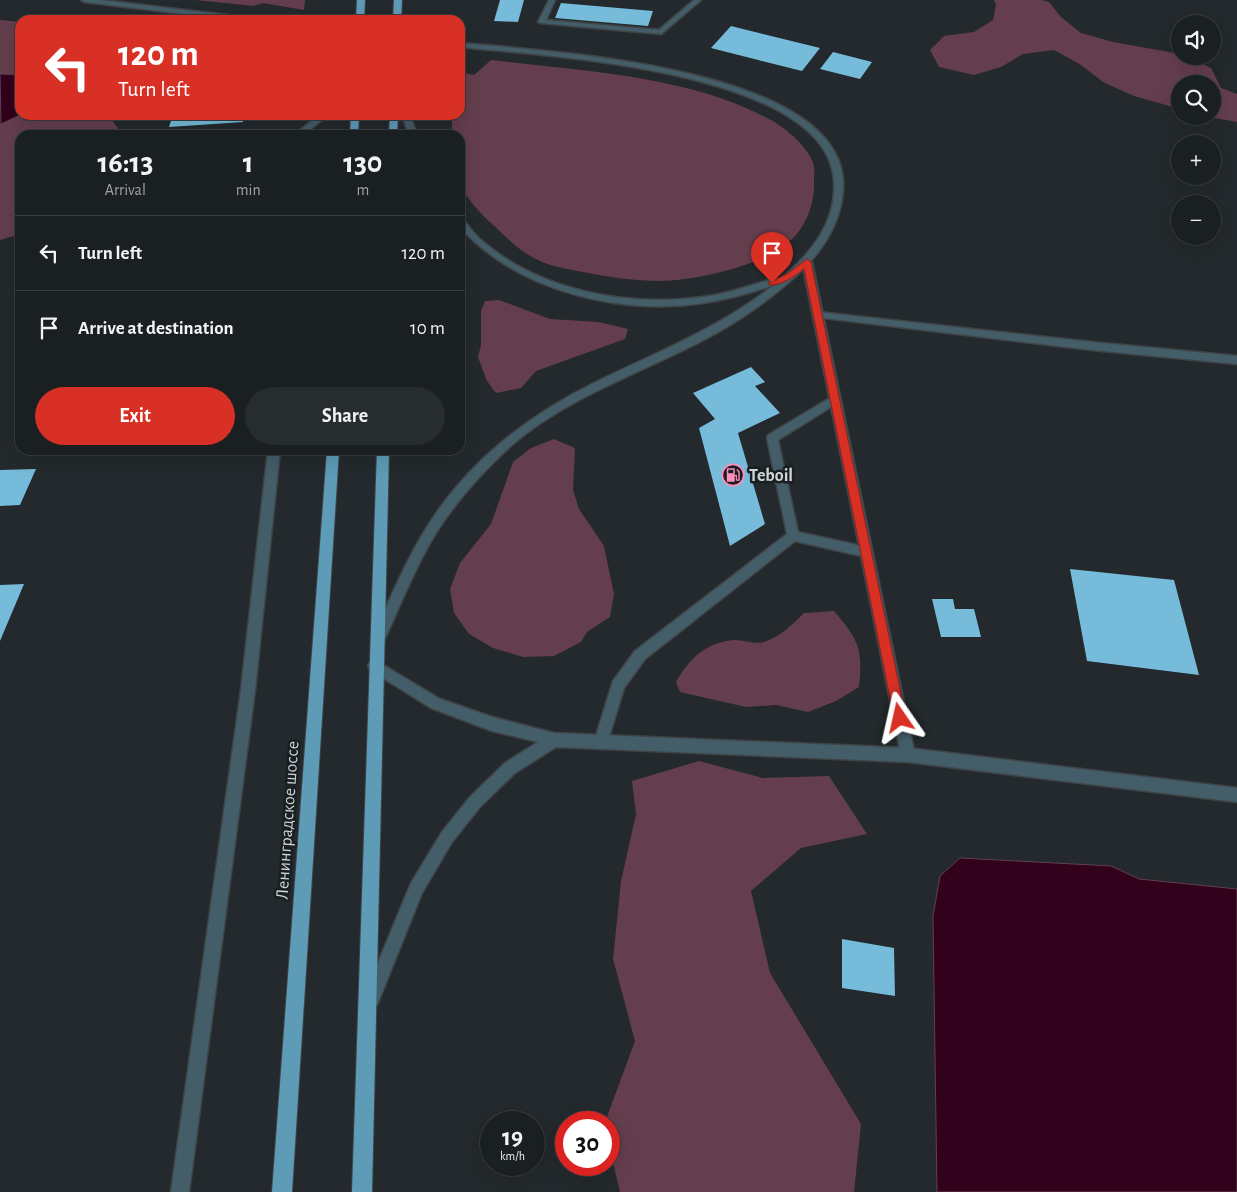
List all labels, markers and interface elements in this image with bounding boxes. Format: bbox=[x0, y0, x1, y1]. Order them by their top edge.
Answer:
map controls bbox=[1171, 15, 1221, 245]
button: sound bbox=[1171, 15, 1221, 65]
icon: left bbox=[35, 35, 100, 100]
text: 120 m bbox=[118, 37, 199, 72]
button: search bbox=[1171, 75, 1221, 125]
text: Turn left bbox=[118, 78, 190, 100]
button: + bbox=[1171, 135, 1221, 185]
text: 16:13 bbox=[97, 148, 153, 178]
text: 1 bbox=[243, 148, 254, 178]
text: 130 bbox=[343, 148, 383, 178]
text: Arrival bbox=[105, 182, 146, 198]
text: min bbox=[236, 182, 261, 198]
text: m bbox=[356, 182, 369, 198]
button: − bbox=[1171, 195, 1221, 245]
pin bbox=[751, 232, 793, 283]
icon: left bbox=[35, 239, 63, 267]
icon: arrive bbox=[758, 239, 786, 267]
text: Turn left bbox=[78, 244, 142, 263]
text: 120 m bbox=[401, 244, 445, 263]
icon: arrive bbox=[35, 314, 63, 342]
text: Arrive at destination bbox=[78, 319, 234, 338]
text: 10 m bbox=[410, 319, 445, 338]
button: Exit bbox=[35, 387, 235, 445]
button: Share bbox=[245, 387, 445, 445]
fuel station icon: Teboil bbox=[721, 463, 745, 487]
place label: Teboil bbox=[749, 467, 793, 485]
position arrow bbox=[873, 691, 925, 743]
street label: Ленинградское шоссе bbox=[273, 740, 303, 900]
speed limit sign: 30 bbox=[555, 1111, 620, 1176]
text: 19 bbox=[502, 1125, 523, 1150]
text: km/h bbox=[500, 1150, 525, 1162]

